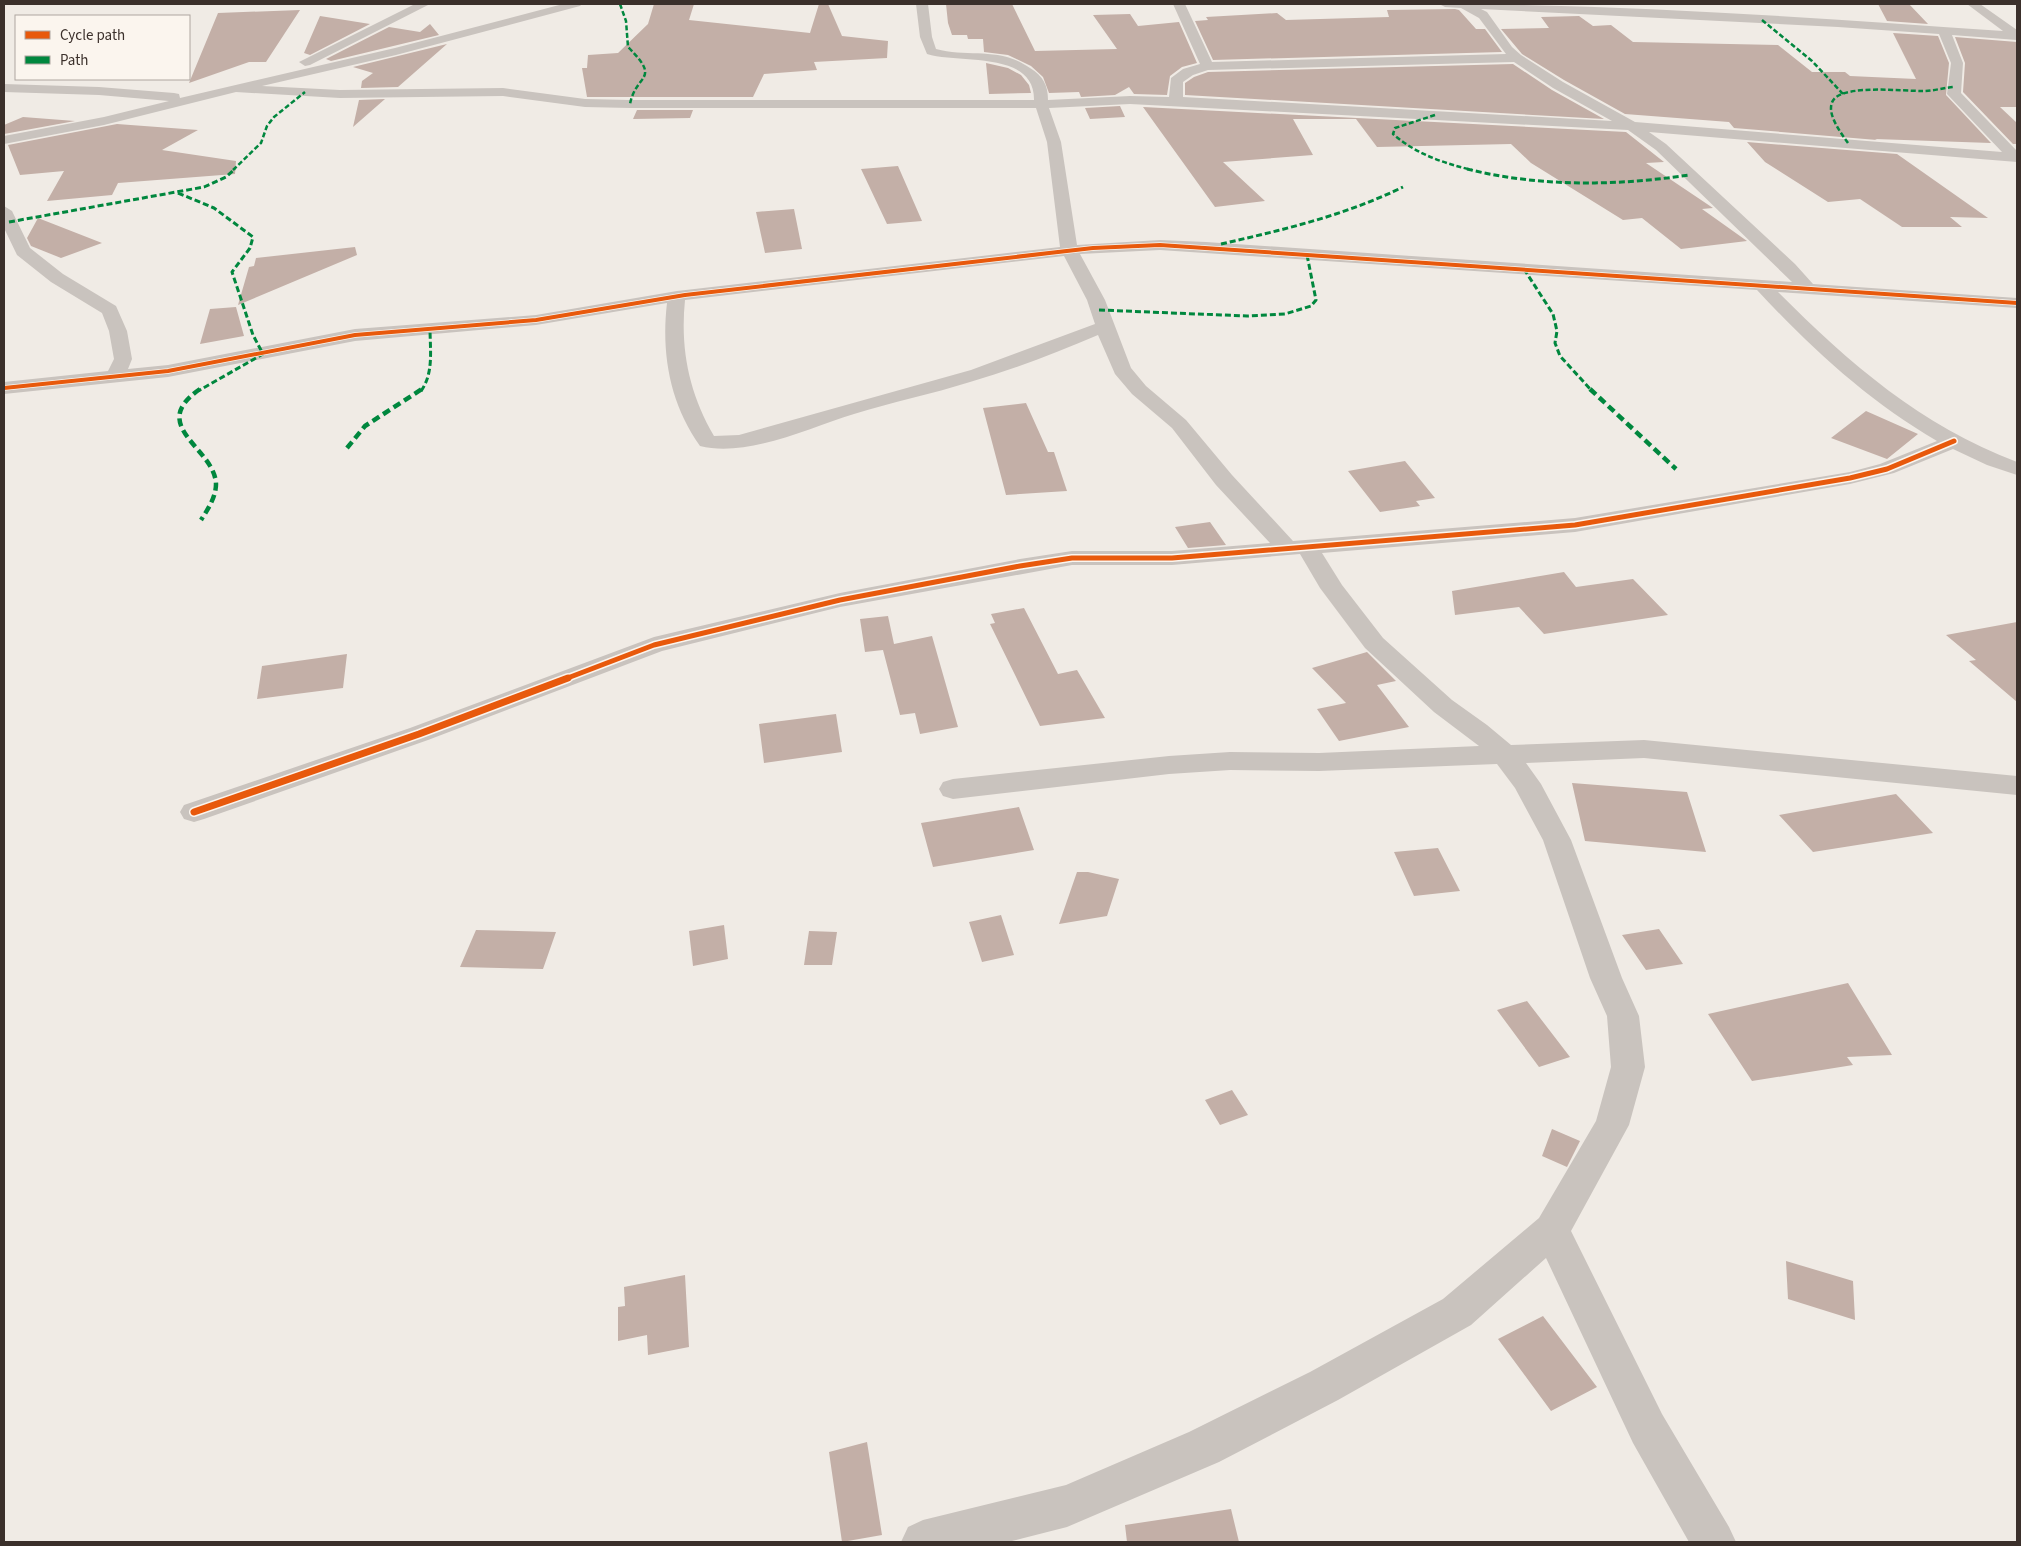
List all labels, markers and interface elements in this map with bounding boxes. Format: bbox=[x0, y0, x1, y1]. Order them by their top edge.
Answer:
legend bbox=[15, 15, 190, 80]
text: Cycle path bbox=[60, 25, 125, 46]
text: Path bbox=[60, 50, 88, 71]

